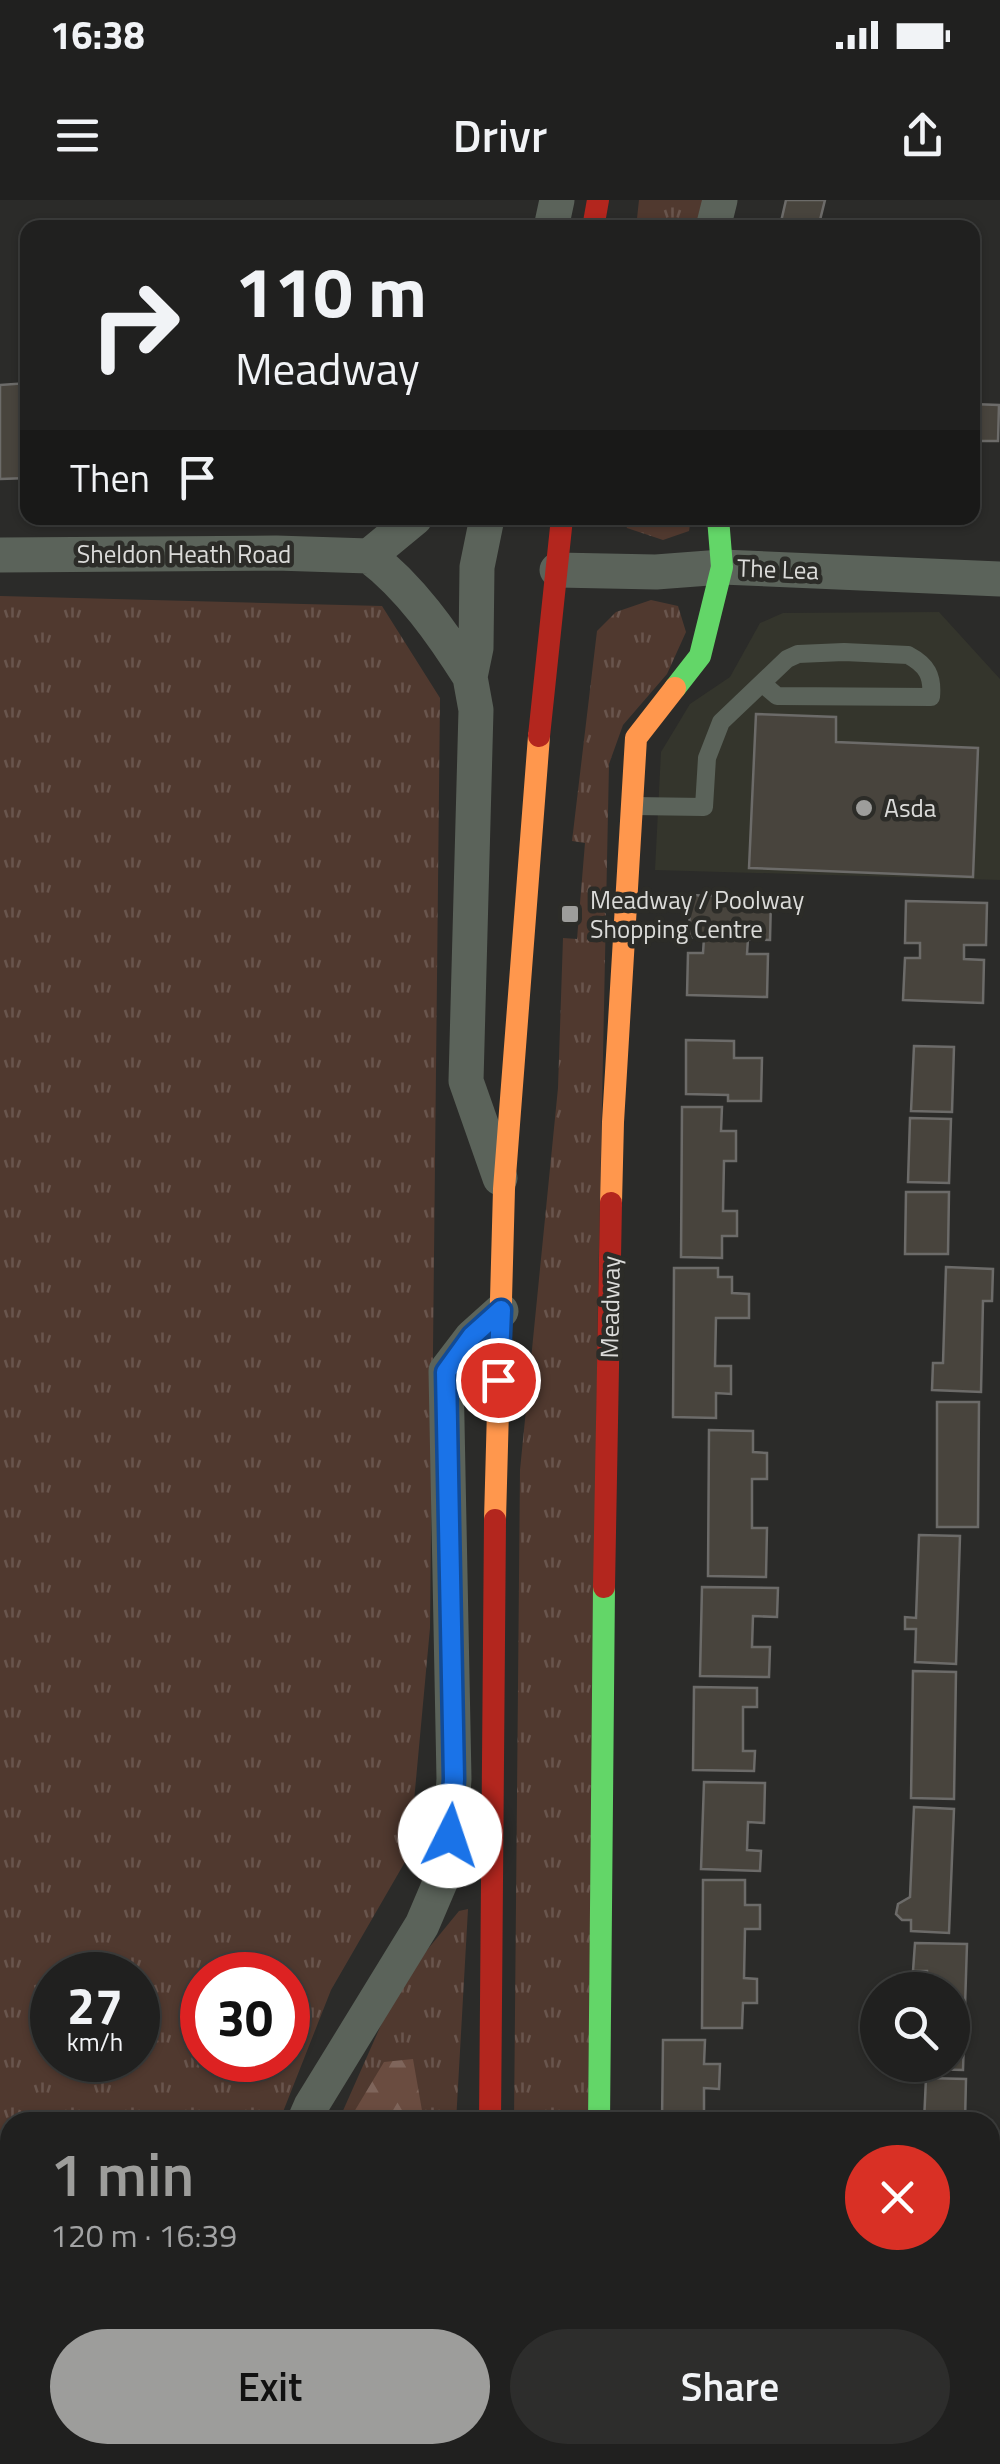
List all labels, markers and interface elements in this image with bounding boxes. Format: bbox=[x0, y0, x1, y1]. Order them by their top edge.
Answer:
text: 16:38 bbox=[50, 6, 145, 64]
text: Drivr bbox=[453, 101, 547, 169]
icon: menu bbox=[50, 108, 105, 163]
icon: share bbox=[895, 108, 950, 163]
text: 110 m bbox=[235, 238, 427, 344]
icon: right bbox=[70, 260, 200, 390]
text: Meadway bbox=[235, 334, 420, 402]
text: Then bbox=[70, 449, 150, 507]
icon: arrive bbox=[170, 450, 225, 505]
street label: Sheldon Heath Road bbox=[77, 535, 291, 573]
street label: The Lea bbox=[737, 549, 820, 589]
place label: Asda bbox=[884, 789, 937, 827]
marker: Asda bbox=[853, 797, 875, 819]
place label: Meadway / Poolway Shopping Centre bbox=[590, 881, 804, 948]
marker: Meadway / Poolway Shopping Centre bbox=[559, 903, 581, 925]
street label: Meadway bbox=[590, 1255, 630, 1359]
pin bbox=[456, 1338, 541, 1423]
icon: arrive bbox=[471, 1353, 526, 1408]
position arrow bbox=[398, 1784, 502, 1888]
speed limit sign: 30 bbox=[180, 1952, 310, 2082]
text: 27 bbox=[67, 1967, 123, 2043]
map controls bbox=[860, 1972, 970, 2082]
button: search bbox=[860, 1972, 970, 2082]
text: km/h bbox=[67, 2023, 123, 2061]
text: 1 min bbox=[50, 2128, 194, 2219]
button: close bbox=[845, 2145, 950, 2250]
text: 120 m · 16:39 bbox=[50, 2211, 237, 2259]
button: Exit bbox=[50, 2329, 490, 2444]
button: Share bbox=[510, 2329, 950, 2444]

